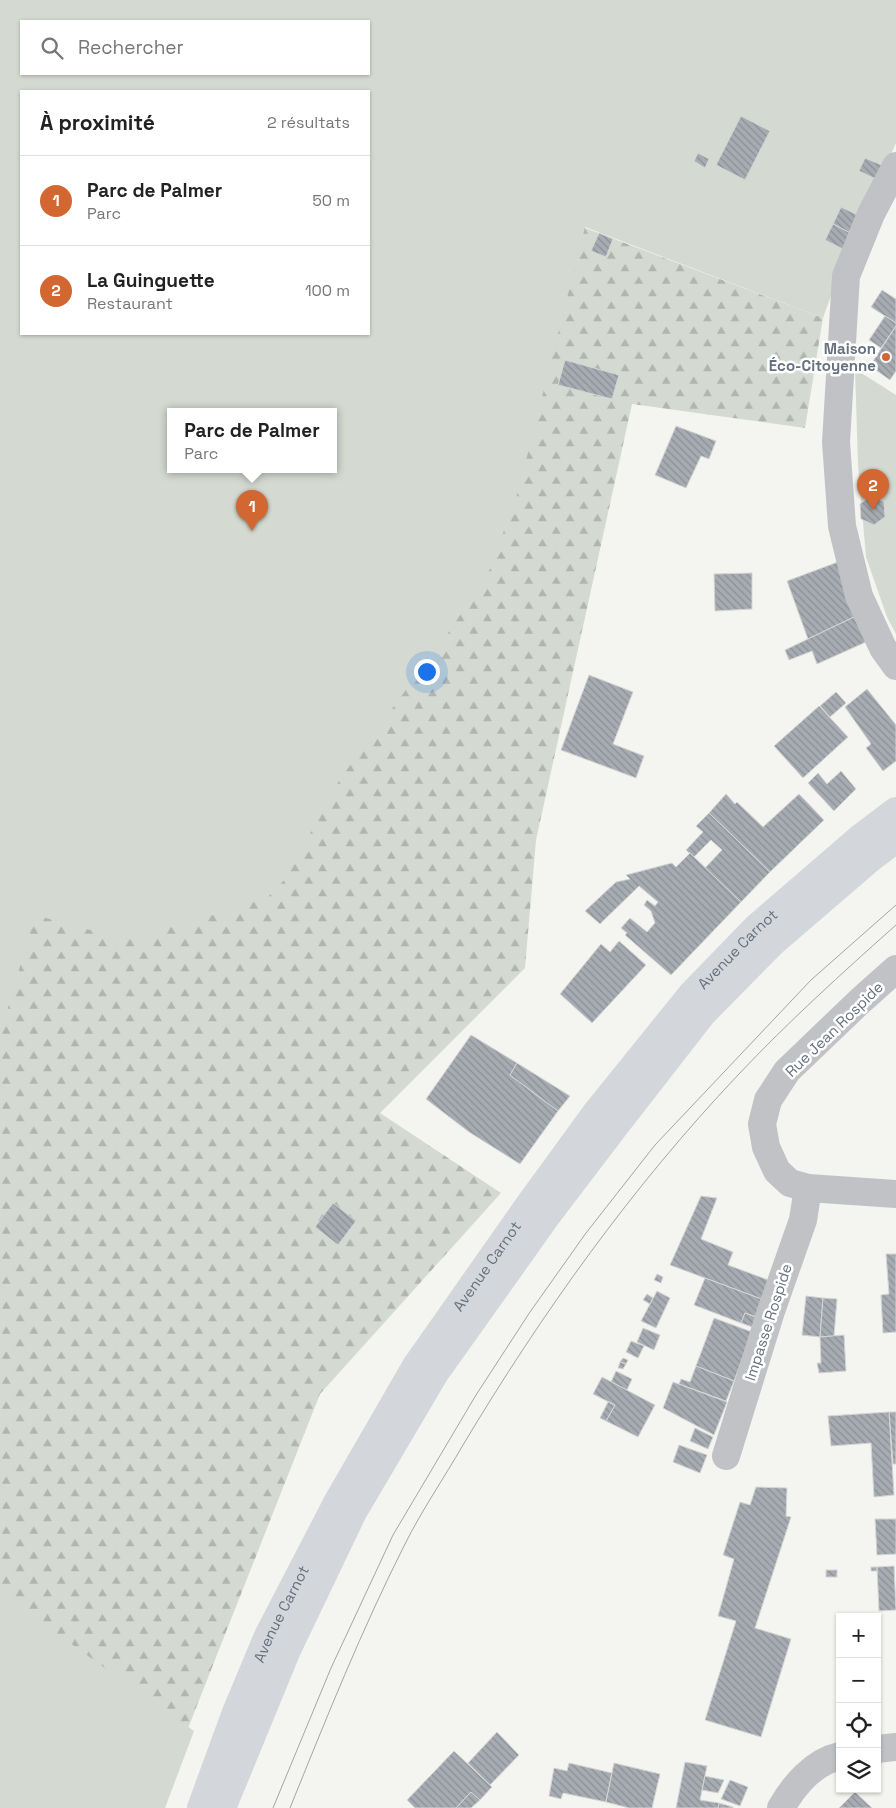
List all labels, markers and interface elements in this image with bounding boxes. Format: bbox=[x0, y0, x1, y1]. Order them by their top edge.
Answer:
search box bbox=[20, 20, 370, 75]
icon: search bbox=[38, 34, 66, 62]
text: Rechercher bbox=[78, 35, 184, 60]
text: À proximité bbox=[40, 109, 155, 136]
text: 2 résultats bbox=[267, 112, 350, 133]
text: Parc de Palmer bbox=[87, 178, 222, 203]
text: 1 bbox=[52, 190, 60, 211]
text: 50 m bbox=[312, 190, 350, 211]
text: Parc bbox=[87, 203, 121, 224]
text: La Guinguette bbox=[87, 268, 215, 293]
text: 2 bbox=[51, 280, 61, 301]
text: 100 m bbox=[305, 280, 350, 301]
text: Restaurant bbox=[87, 293, 173, 314]
place label: Maison Éco-Citoyenne bbox=[769, 339, 876, 375]
marker: Maison Éco-Citoyenne bbox=[880, 351, 892, 363]
popup bbox=[167, 408, 337, 473]
text: Parc de Palmer bbox=[184, 418, 320, 443]
text: Parc bbox=[184, 443, 218, 464]
pin: 2 bbox=[857, 469, 889, 510]
pin: 1 bbox=[236, 490, 268, 531]
your location bbox=[414, 659, 440, 685]
street label: Avenue Carnot bbox=[693, 904, 781, 993]
street label: Rue Jean Rospide bbox=[781, 977, 887, 1081]
street label: Avenue Carnot bbox=[448, 1217, 525, 1315]
street label: Impasse Rospide bbox=[740, 1261, 796, 1383]
street label: Avenue Carnot bbox=[249, 1562, 313, 1665]
map controls bbox=[836, 1613, 881, 1793]
button: + bbox=[836, 1613, 881, 1658]
button: − bbox=[836, 1658, 881, 1703]
button: locate bbox=[836, 1703, 881, 1748]
button: layers bbox=[836, 1748, 881, 1793]

